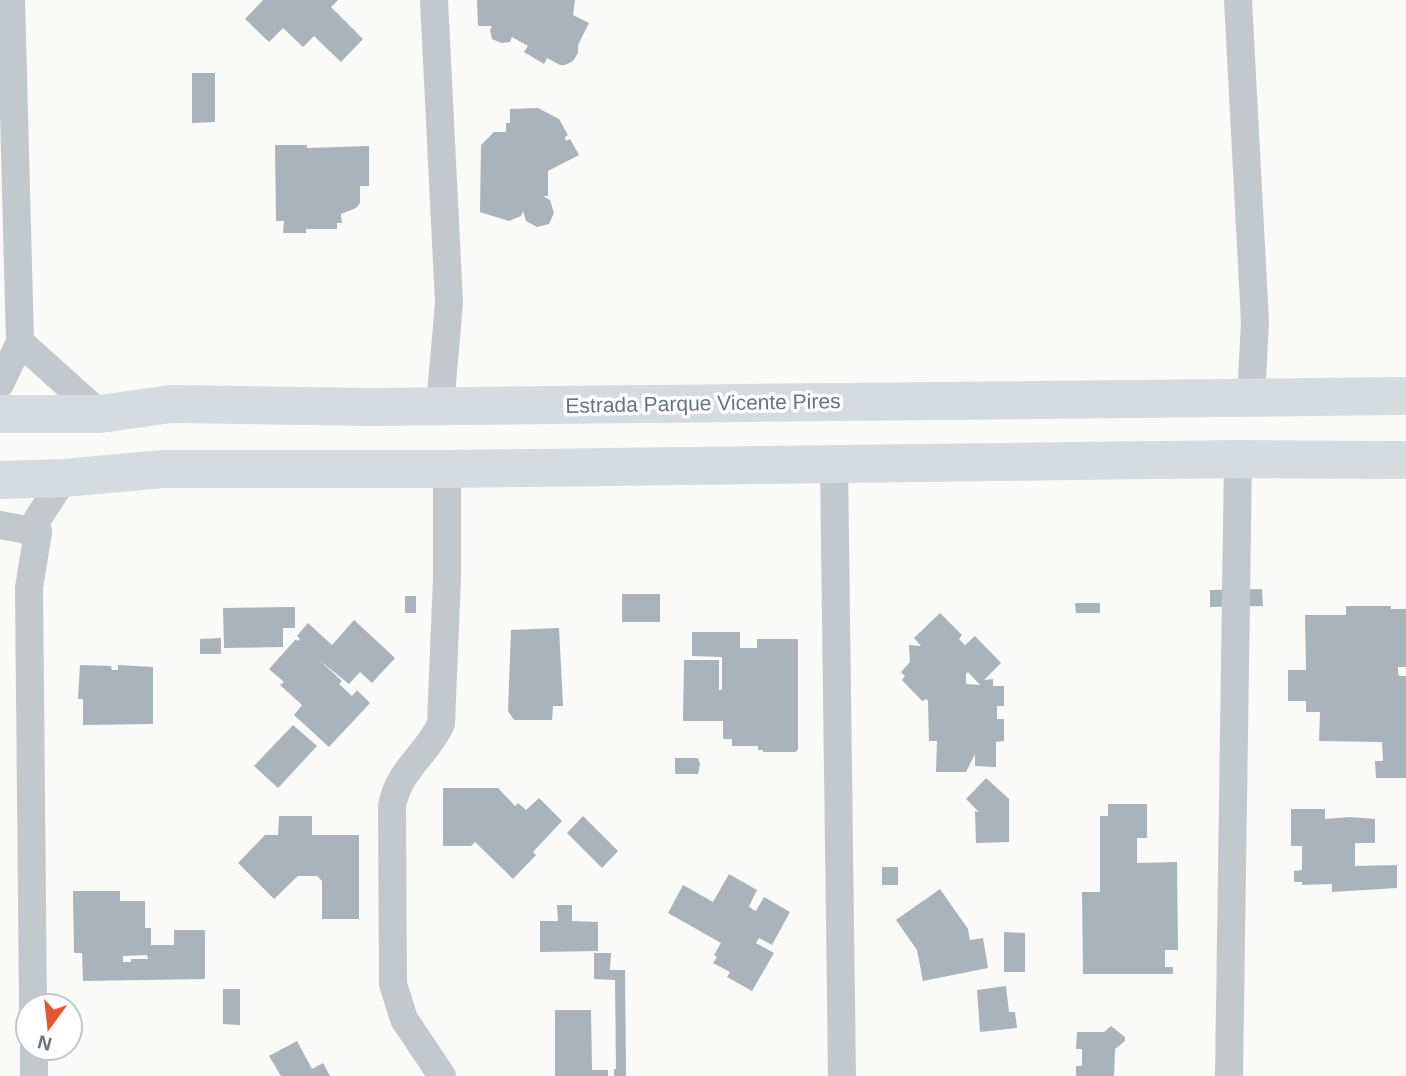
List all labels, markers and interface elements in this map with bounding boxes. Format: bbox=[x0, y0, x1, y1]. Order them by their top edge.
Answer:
street label: Estrada Parque Vicente Pires bbox=[565, 389, 841, 417]
north arrow bbox=[14, 992, 84, 1062]
text: N bbox=[35, 1031, 54, 1055]

